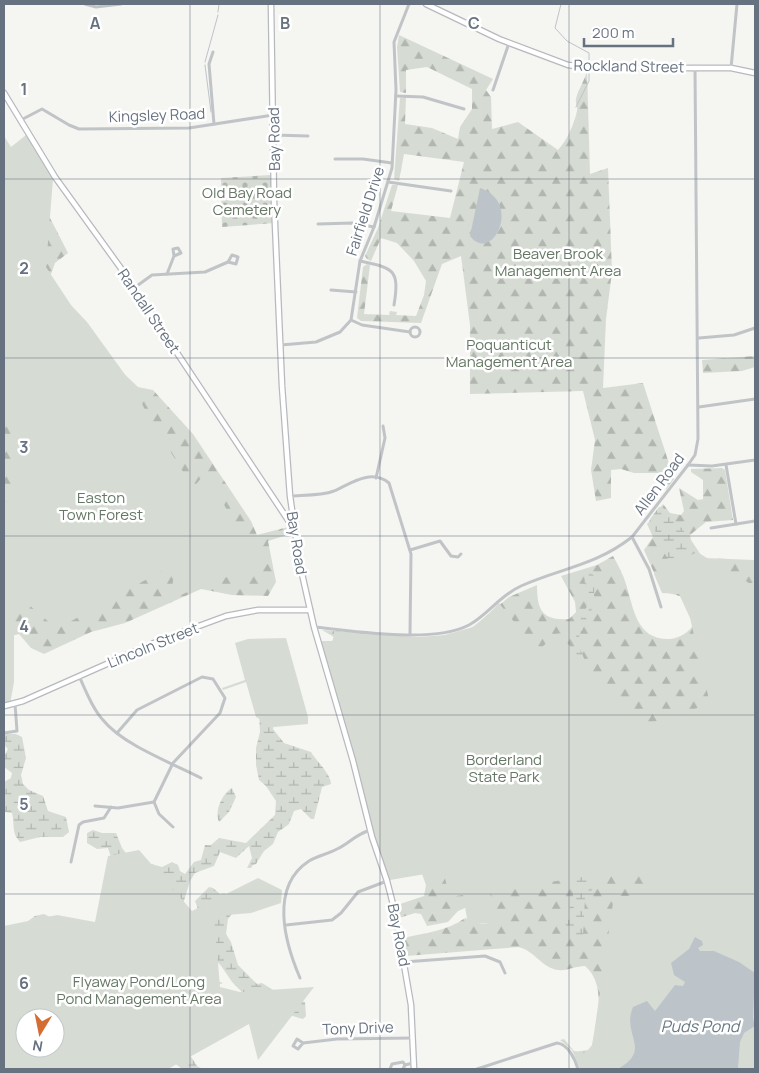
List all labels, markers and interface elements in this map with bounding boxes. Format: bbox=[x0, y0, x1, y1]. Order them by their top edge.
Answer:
text: A bbox=[90, 12, 101, 34]
text: B bbox=[280, 12, 290, 34]
text: C bbox=[468, 12, 480, 34]
scale bar bbox=[584, 15, 673, 47]
text: 200 m bbox=[592, 22, 635, 43]
street label: Rockland Street bbox=[573, 55, 685, 77]
text: 1 bbox=[20, 78, 28, 100]
street label: Kingsley Road bbox=[108, 103, 206, 127]
street label: Bay Road bbox=[263, 107, 285, 171]
street label: Fairfield Drive bbox=[341, 163, 389, 258]
park label: Old Bay Road Cemetery bbox=[202, 182, 292, 220]
park label: Beaver Brook Management Area bbox=[495, 243, 621, 281]
text: 2 bbox=[19, 257, 29, 279]
street label: Randall Street bbox=[113, 265, 185, 357]
park label: Poquanticut Management Area bbox=[446, 334, 572, 372]
text: 3 bbox=[19, 436, 29, 458]
street label: Allen Road bbox=[629, 449, 689, 519]
park label: Easton Town Forest bbox=[59, 487, 143, 525]
street label: Bay Road bbox=[282, 510, 312, 576]
text: 4 bbox=[19, 615, 29, 637]
street label: Lincoln Street bbox=[104, 617, 202, 673]
park label: Borderland State Park bbox=[466, 749, 542, 787]
text: 5 bbox=[19, 793, 29, 815]
street label: Bay Road bbox=[383, 902, 415, 968]
park label: Flyaway Pond/Long Pond Management Area bbox=[56, 971, 222, 1009]
text: 6 bbox=[19, 972, 29, 994]
north arrow bbox=[15, 1008, 65, 1058]
water label: Puds Pond bbox=[661, 1015, 742, 1037]
street label: Tony Drive bbox=[322, 1016, 394, 1040]
text: N bbox=[31, 1036, 44, 1057]

